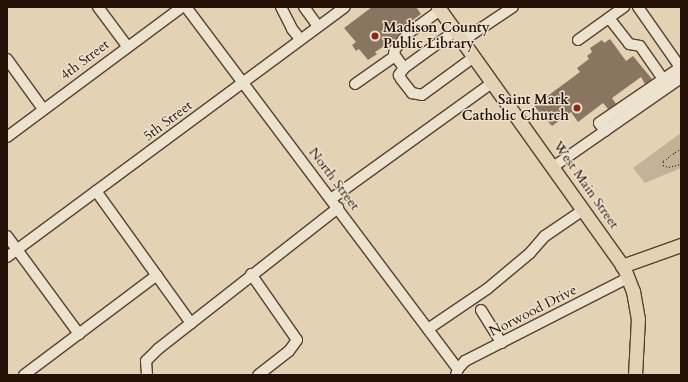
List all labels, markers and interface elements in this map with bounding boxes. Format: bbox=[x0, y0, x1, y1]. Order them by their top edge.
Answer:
place label: Madison County Public Library bbox=[383, 20, 490, 52]
marker: Madison County Public Library bbox=[370, 31, 380, 41]
street label: 4th Street bbox=[57, 36, 113, 84]
place label: Saint Mark Catholic Church bbox=[462, 92, 569, 124]
street label: 5th Street bbox=[140, 97, 196, 145]
marker: Saint Mark Catholic Church bbox=[572, 103, 582, 113]
street label: West Main Street bbox=[550, 138, 622, 232]
street label: North Street bbox=[305, 144, 363, 214]
street label: Norwood Drive bbox=[486, 282, 580, 340]

